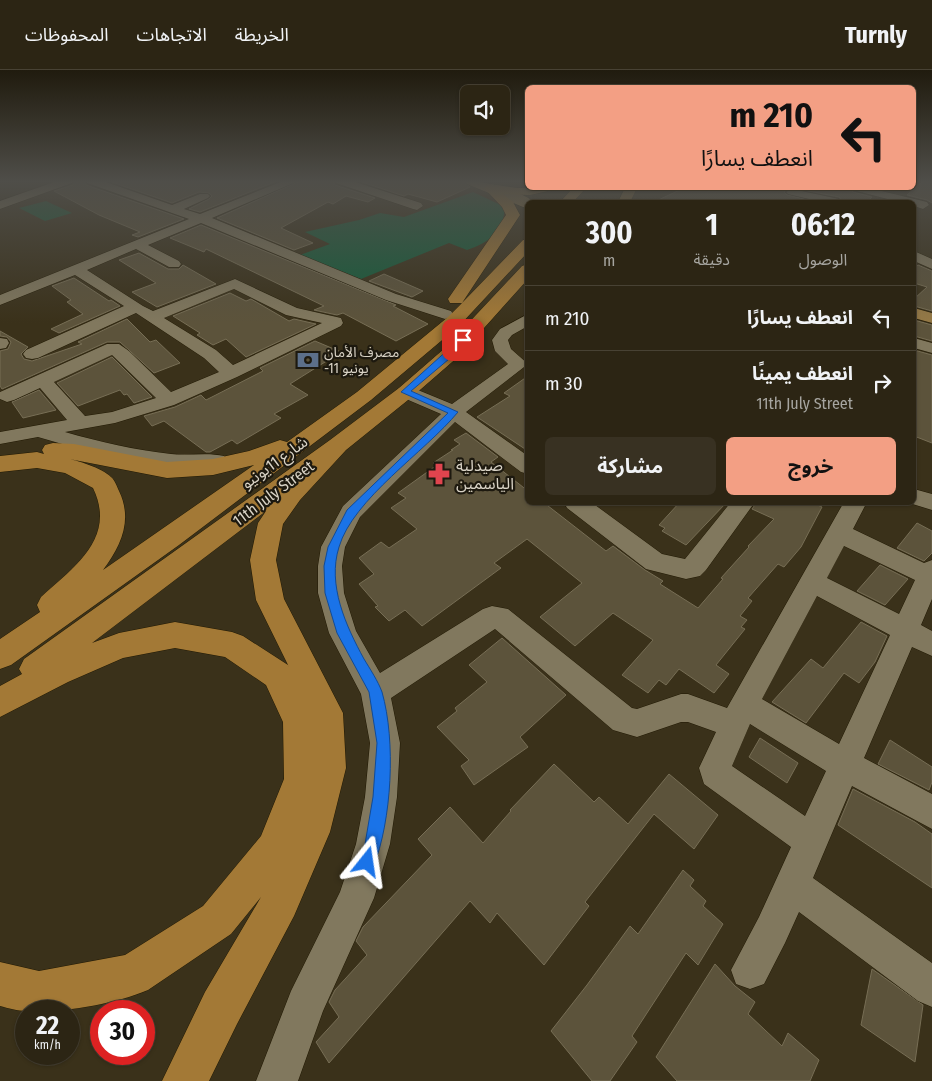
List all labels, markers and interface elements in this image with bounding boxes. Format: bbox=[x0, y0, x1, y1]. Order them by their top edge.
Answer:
text: Turnly bbox=[845, 21, 907, 49]
text: المحفوظات bbox=[25, 24, 109, 46]
text: الاتجاهات bbox=[137, 24, 207, 46]
text: الخريطة bbox=[235, 24, 289, 46]
map controls bbox=[460, 85, 510, 135]
button: sound bbox=[460, 85, 510, 135]
text: 210 m bbox=[729, 94, 813, 136]
icon: left bbox=[831, 105, 896, 170]
text: انعطف يسارًا bbox=[701, 145, 813, 172]
text: 1 bbox=[705, 207, 718, 243]
text: 06:12 bbox=[791, 207, 855, 243]
text: 300 bbox=[586, 215, 633, 251]
text: دقيقة bbox=[694, 250, 730, 269]
text: الوصول bbox=[799, 250, 847, 269]
text: m bbox=[603, 251, 615, 270]
icon: left bbox=[868, 304, 896, 332]
text: انعطف يسارًا bbox=[747, 306, 853, 329]
text: 210 m bbox=[545, 307, 589, 330]
pin bbox=[442, 319, 484, 361]
icon: arrive bbox=[449, 326, 477, 354]
place label: مصرف الأمان -11 يونيو bbox=[324, 344, 399, 377]
bank icon: مصرف الأمان -11 يونيو bbox=[295, 347, 321, 373]
text: انعطف يمينًا bbox=[752, 362, 853, 385]
icon: right bbox=[868, 369, 896, 397]
text: 30 m bbox=[545, 372, 583, 395]
text: 11th July Street bbox=[756, 394, 853, 413]
street label: شارع 11يونيو bbox=[237, 432, 313, 495]
button: مشاركة bbox=[545, 437, 716, 495]
button: خروج bbox=[726, 437, 896, 495]
street label: 11th July Street bbox=[229, 456, 318, 530]
place label: صيدلية الياسمين bbox=[456, 456, 514, 493]
pharmacy icon: صيدلية الياسمين bbox=[426, 461, 452, 487]
position arrow bbox=[340, 835, 392, 887]
speed limit sign: 30 bbox=[90, 1000, 155, 1065]
text: 22 bbox=[36, 1011, 59, 1041]
text: km/h bbox=[34, 1038, 61, 1052]

